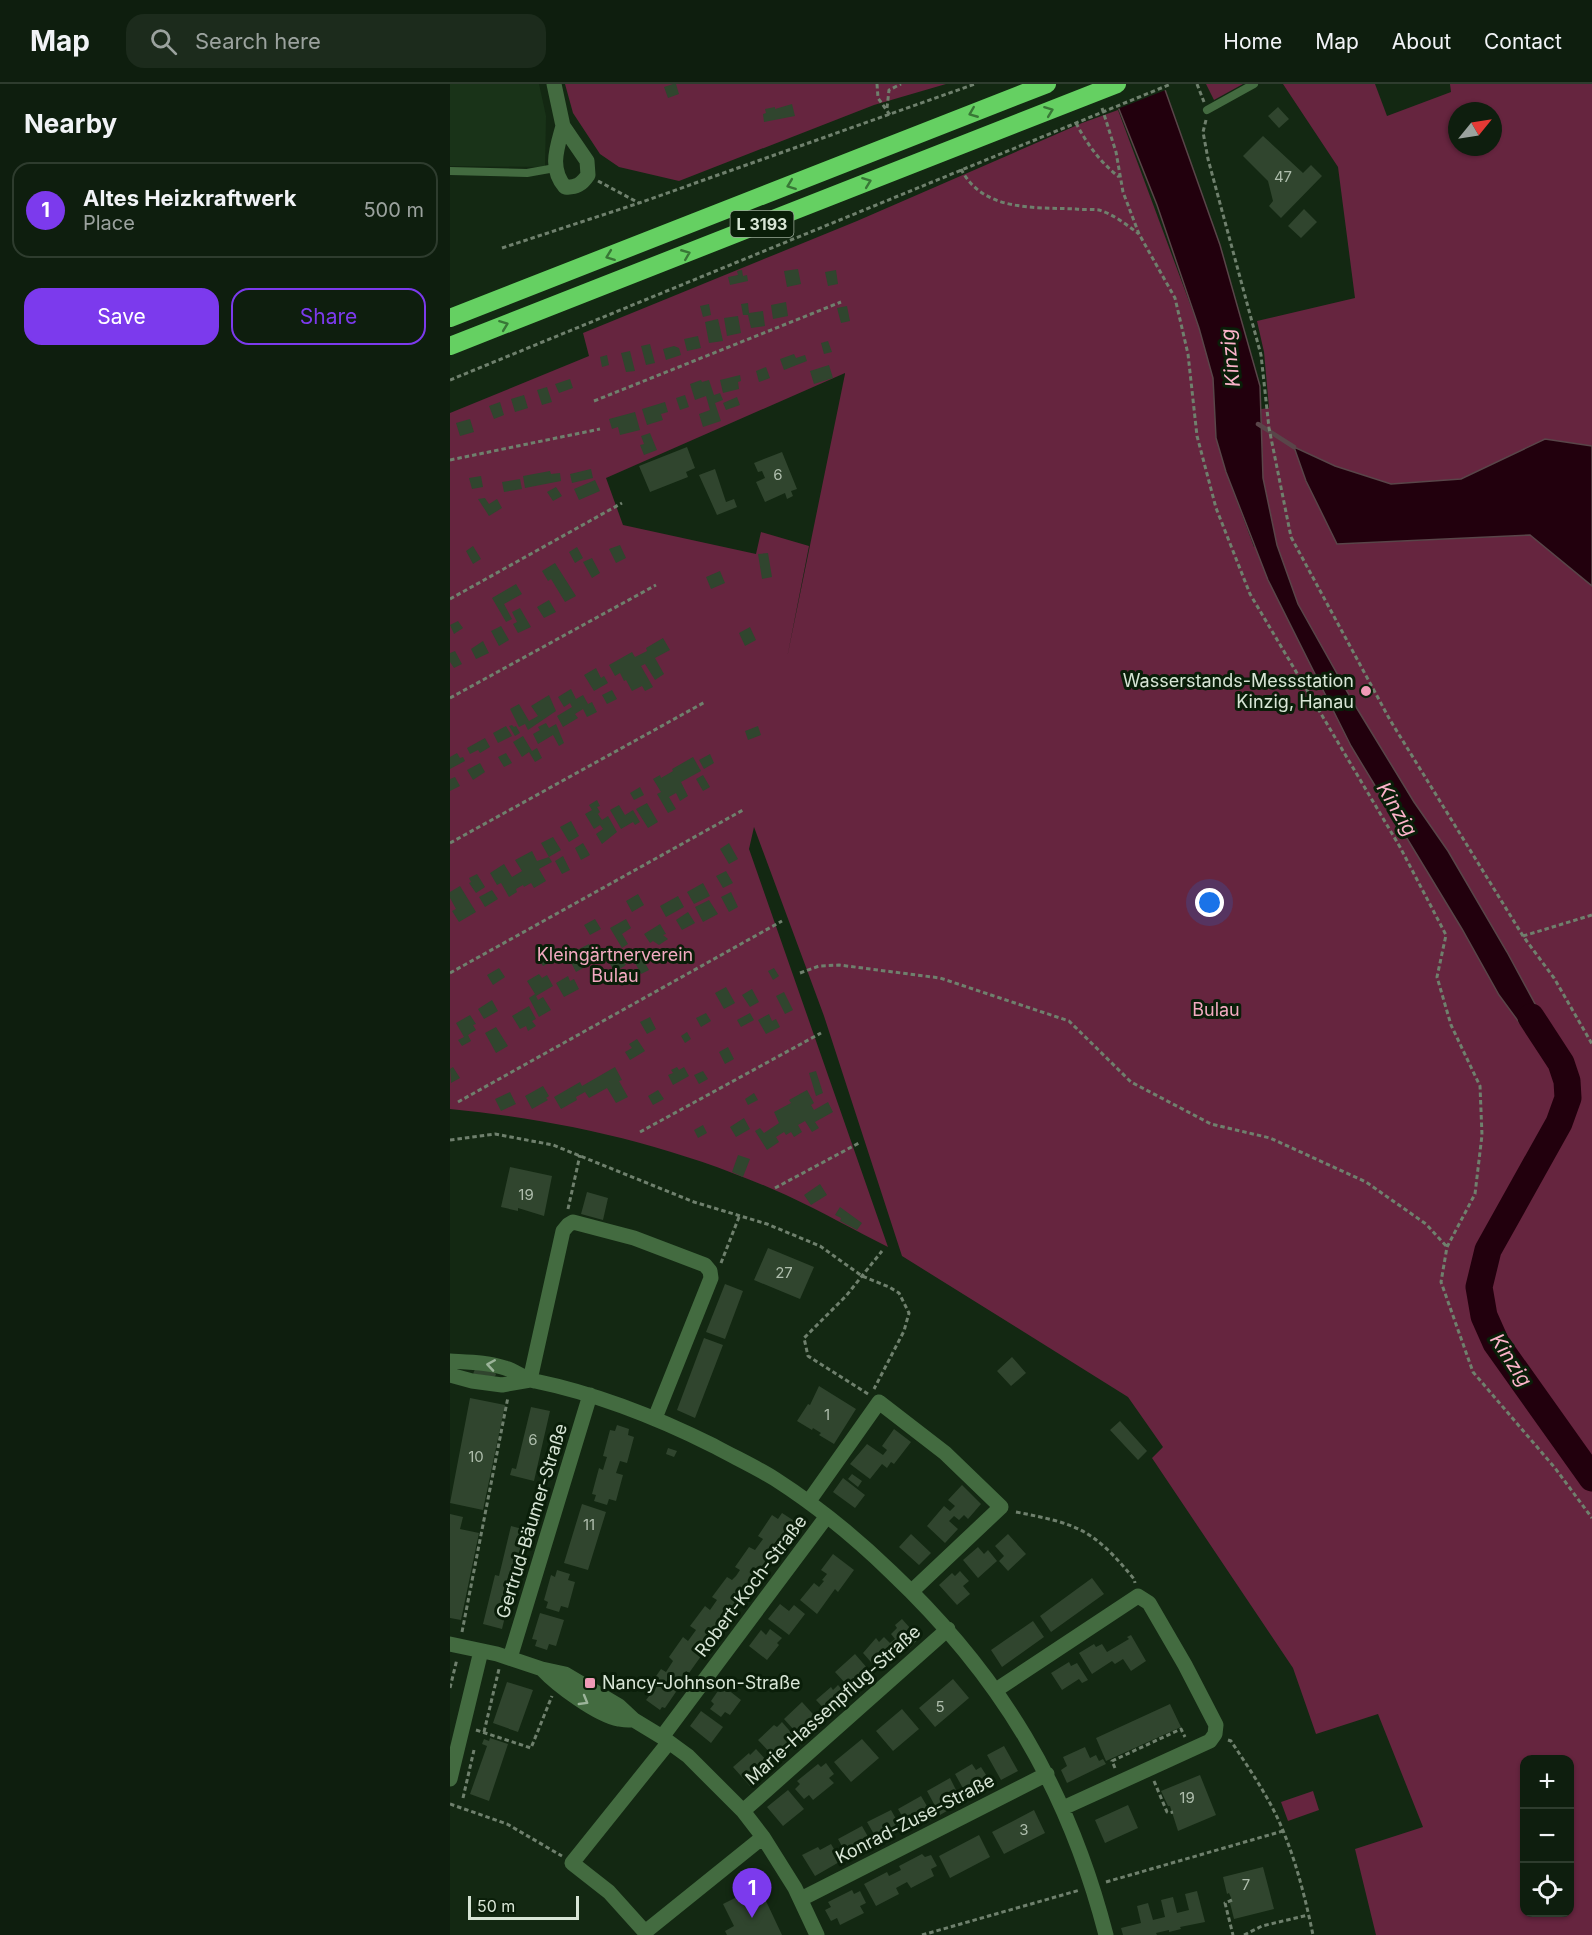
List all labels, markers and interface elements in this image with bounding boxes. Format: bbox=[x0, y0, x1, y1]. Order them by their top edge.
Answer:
search box bbox=[126, 14, 546, 68]
text: Map bbox=[30, 24, 90, 58]
icon: search bbox=[147, 25, 180, 58]
text: Search here bbox=[195, 28, 321, 54]
text: Home bbox=[1223, 29, 1282, 54]
text: Map bbox=[1315, 29, 1359, 54]
text: About bbox=[1392, 29, 1451, 54]
text: Contact bbox=[1484, 29, 1562, 54]
north arrow bbox=[1448, 102, 1502, 156]
one-way arrow bbox=[968, 106, 979, 118]
one-way arrow bbox=[1043, 106, 1054, 118]
text: Nearby bbox=[24, 108, 117, 139]
house number: 47 bbox=[1274, 167, 1292, 186]
one-way arrow bbox=[861, 177, 872, 189]
one-way arrow bbox=[786, 178, 797, 190]
text: Altes Heizkraftwerk bbox=[83, 185, 296, 211]
text: 1 bbox=[41, 198, 50, 222]
text: 500 m bbox=[363, 198, 424, 222]
text: Place bbox=[83, 211, 135, 235]
road number: L 3193 bbox=[730, 211, 794, 237]
one-way arrow bbox=[605, 249, 616, 261]
one-way arrow bbox=[680, 249, 691, 261]
button: Save bbox=[24, 288, 219, 345]
button: Share bbox=[231, 288, 426, 345]
one-way arrow bbox=[498, 320, 509, 332]
water label: Kinzig bbox=[1215, 328, 1245, 388]
house number: 6 bbox=[773, 465, 783, 484]
place label: Wasserstands-Messstation Kinzig, Hanau bbox=[1123, 670, 1354, 712]
marker: Wasserstands-Messstation Kinzig, Hanau bbox=[1359, 684, 1373, 698]
water label: Kinzig bbox=[1372, 778, 1422, 840]
your location bbox=[1195, 888, 1224, 917]
park label: Kleingärtnerverein Bulau bbox=[537, 944, 693, 986]
park label: Bulau bbox=[1192, 999, 1240, 1020]
house number: 19 bbox=[518, 1185, 534, 1204]
house number: 27 bbox=[775, 1263, 793, 1282]
water label: Kinzig bbox=[1485, 1329, 1537, 1391]
one-way arrow bbox=[487, 1360, 496, 1372]
house number: 1 bbox=[824, 1405, 830, 1424]
street label: Gertrud-Bäumer-Straße bbox=[492, 1421, 571, 1621]
house number: 6 bbox=[528, 1430, 538, 1449]
house number: 10 bbox=[468, 1447, 484, 1466]
street label: Robert-Koch-Straße bbox=[691, 1511, 811, 1661]
house number: 11 bbox=[583, 1515, 595, 1534]
street label: Marie-Hassenpflug-Straße bbox=[741, 1621, 924, 1789]
place label: Nancy-Johnson-Straße bbox=[602, 1672, 801, 1693]
marker: Nancy-Johnson-Straße bbox=[583, 1676, 597, 1690]
one-way arrow bbox=[578, 1694, 588, 1706]
house number: 5 bbox=[935, 1697, 945, 1716]
map controls bbox=[1520, 1755, 1574, 1917]
button: + bbox=[1520, 1755, 1574, 1809]
street label: Konrad-Zuse-Straße bbox=[832, 1769, 998, 1868]
house number: 19 bbox=[1179, 1788, 1195, 1807]
button: − bbox=[1520, 1809, 1574, 1863]
house number: 3 bbox=[1019, 1820, 1029, 1839]
button: locate bbox=[1520, 1863, 1574, 1917]
pin: 1 bbox=[732, 1868, 772, 1918]
house number: 7 bbox=[1242, 1875, 1250, 1894]
scale bar bbox=[468, 1893, 579, 1920]
text: 50 m bbox=[477, 1896, 515, 1916]

